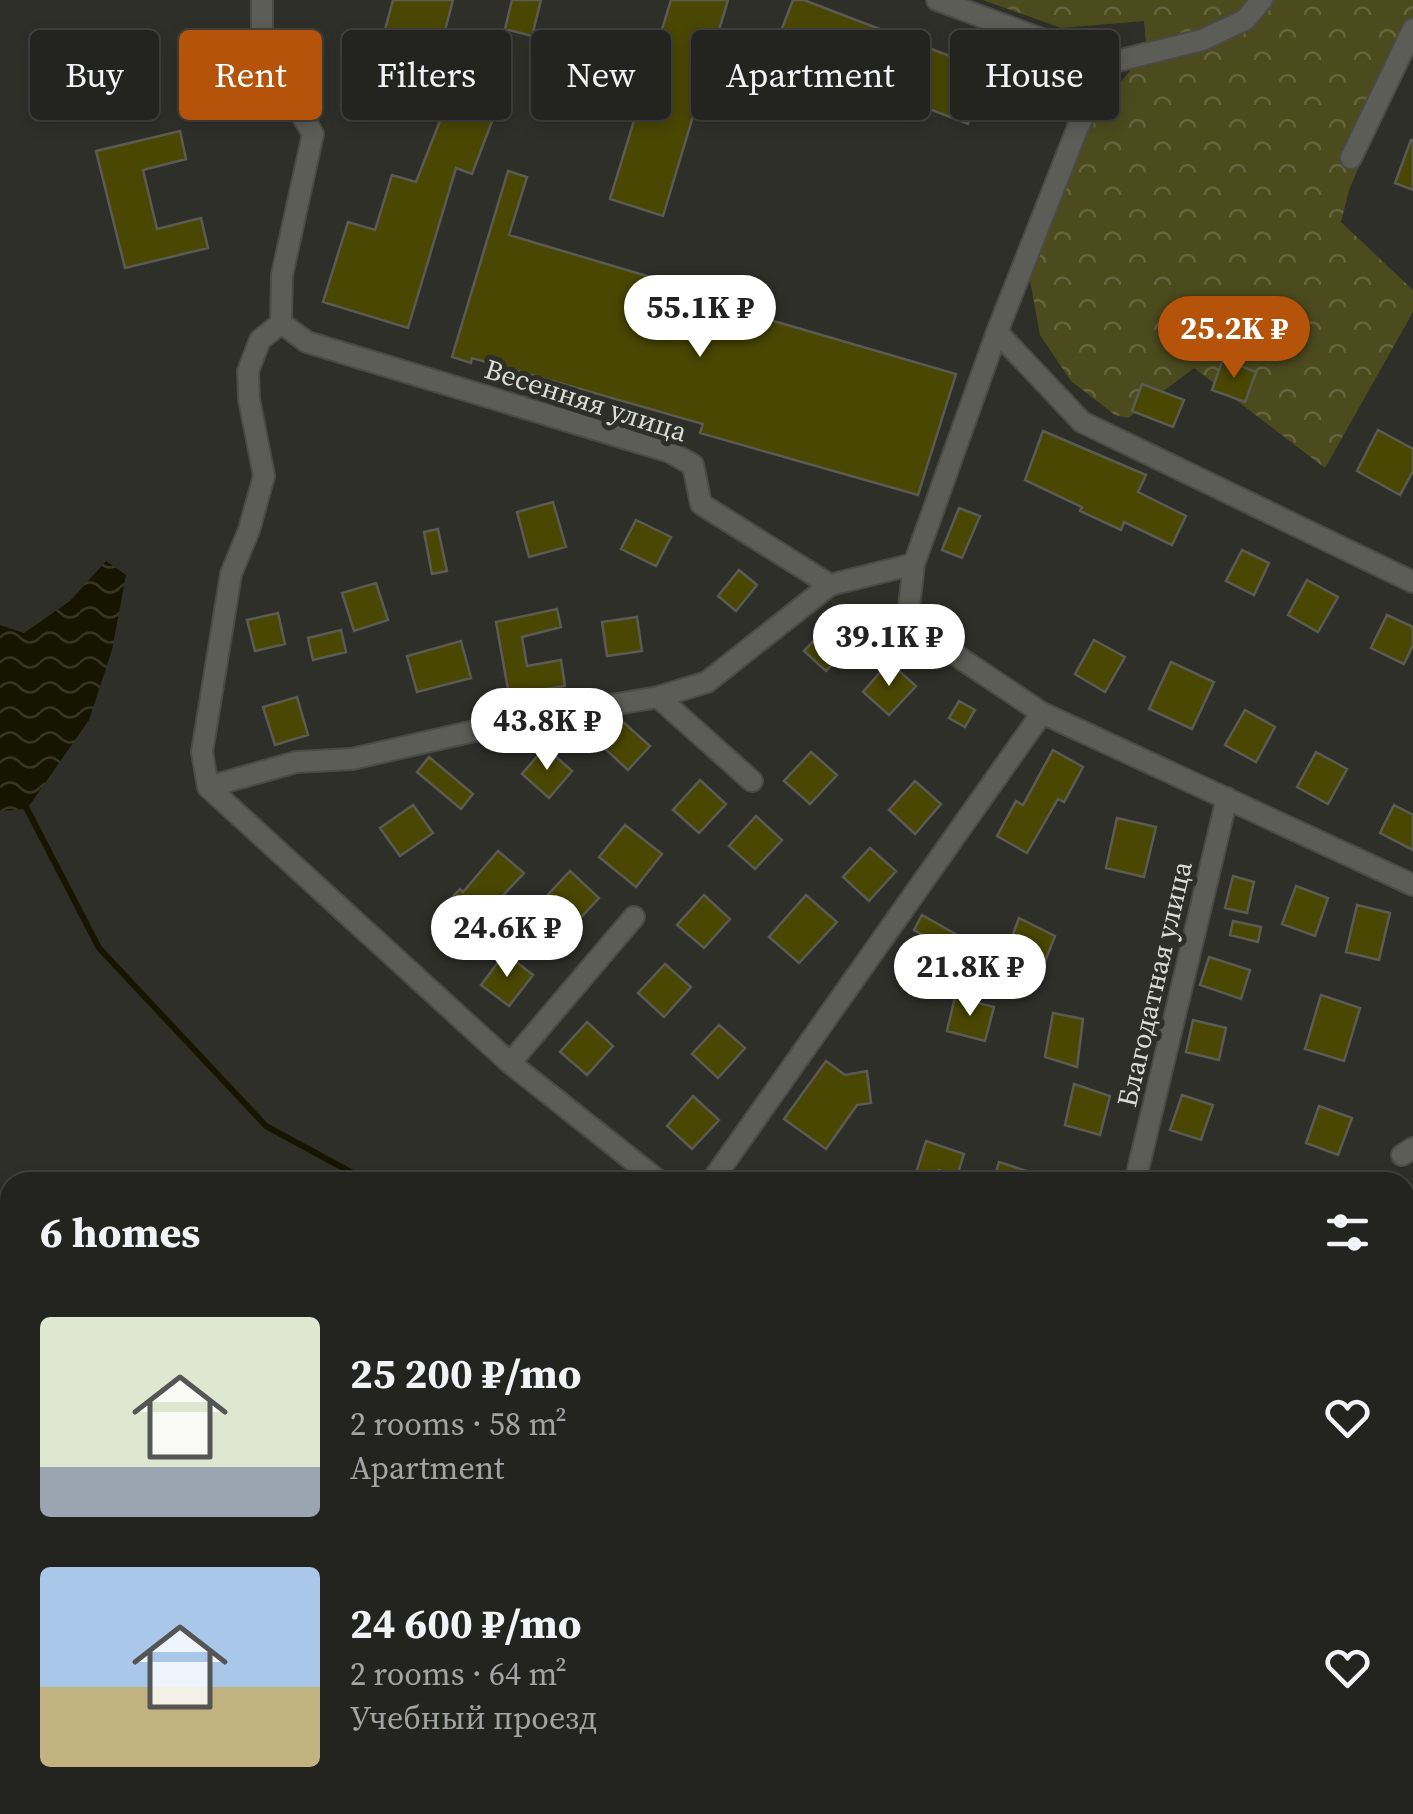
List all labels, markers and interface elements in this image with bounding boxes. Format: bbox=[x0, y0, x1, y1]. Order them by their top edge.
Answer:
chip: Buy bbox=[30, 30, 159, 120]
chip: Rent bbox=[179, 30, 322, 120]
chip: Filters bbox=[342, 30, 511, 120]
chip: New bbox=[531, 30, 671, 120]
chip: Apartment bbox=[691, 30, 930, 120]
chip: House bbox=[950, 30, 1119, 120]
pin: 55.1K ₽ bbox=[608, 275, 792, 360]
text: 55.1K ₽ bbox=[646, 285, 754, 329]
pin: 25.2K ₽ bbox=[1142, 296, 1326, 381]
text: 25.2K ₽ bbox=[1180, 306, 1288, 350]
street label: Весенняя улица bbox=[480, 349, 693, 451]
pin: 39.1K ₽ bbox=[797, 604, 981, 689]
text: 39.1K ₽ bbox=[835, 614, 943, 658]
pin: 43.8K ₽ bbox=[455, 688, 639, 773]
text: 43.8K ₽ bbox=[493, 698, 601, 742]
street label: Благодатная улица bbox=[1107, 857, 1201, 1111]
pin: 24.6K ₽ bbox=[415, 895, 599, 980]
text: 24.6K ₽ bbox=[453, 905, 561, 949]
pin: 21.8K ₽ bbox=[878, 934, 1062, 1019]
text: 21.8K ₽ bbox=[916, 944, 1024, 988]
text: 6 homes bbox=[40, 1203, 200, 1261]
icon: filters bbox=[1320, 1205, 1375, 1260]
text: 25 200 ₽/mo bbox=[350, 1344, 582, 1402]
icon: home bbox=[120, 1357, 240, 1477]
icon: heart bbox=[1320, 1390, 1375, 1445]
text: 2 rooms · 58 m² bbox=[350, 1402, 567, 1446]
text: Apartment bbox=[350, 1446, 504, 1490]
text: 24 600 ₽/mo bbox=[350, 1594, 582, 1652]
icon: home bbox=[120, 1607, 240, 1727]
icon: heart bbox=[1320, 1640, 1375, 1695]
text: 2 rooms · 64 m² bbox=[350, 1652, 567, 1696]
text: Учебный проезд bbox=[350, 1696, 597, 1740]

